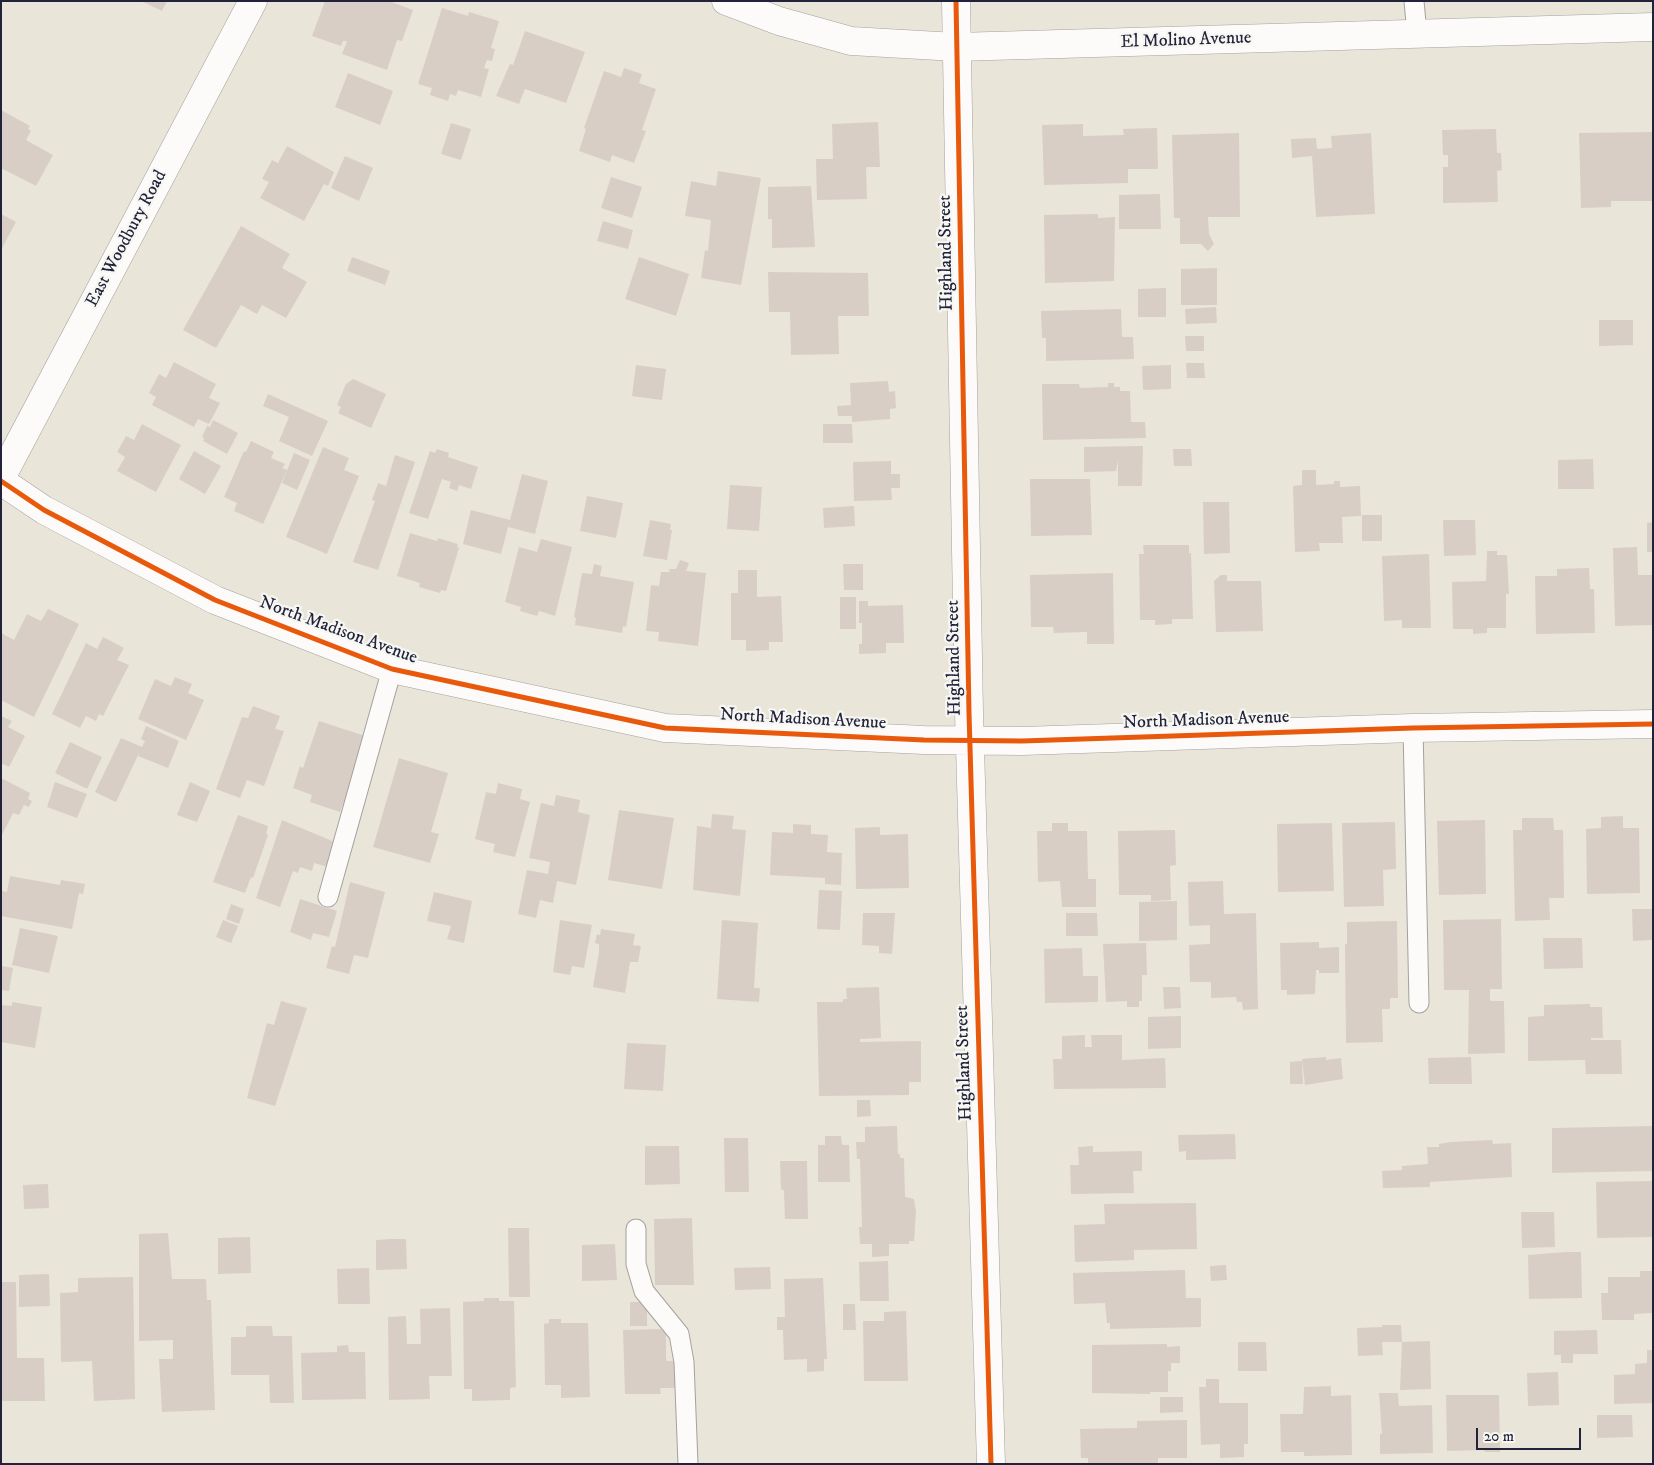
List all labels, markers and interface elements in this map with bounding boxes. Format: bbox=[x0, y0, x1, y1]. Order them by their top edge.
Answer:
street label: El Molino Avenue bbox=[1120, 28, 1252, 54]
street label: East Woodbury Road bbox=[82, 167, 172, 311]
street label: Highland Street bbox=[935, 195, 959, 311]
street label: North Madison Avenue bbox=[256, 592, 420, 670]
street label: Highland Street bbox=[943, 600, 967, 716]
street label: North Madison Avenue bbox=[719, 705, 887, 735]
street label: North Madison Avenue bbox=[1122, 707, 1290, 735]
street label: Highland Street bbox=[952, 1005, 978, 1121]
scale bar bbox=[1479, 1418, 1584, 1450]
text: 20 m bbox=[1484, 1427, 1514, 1446]

